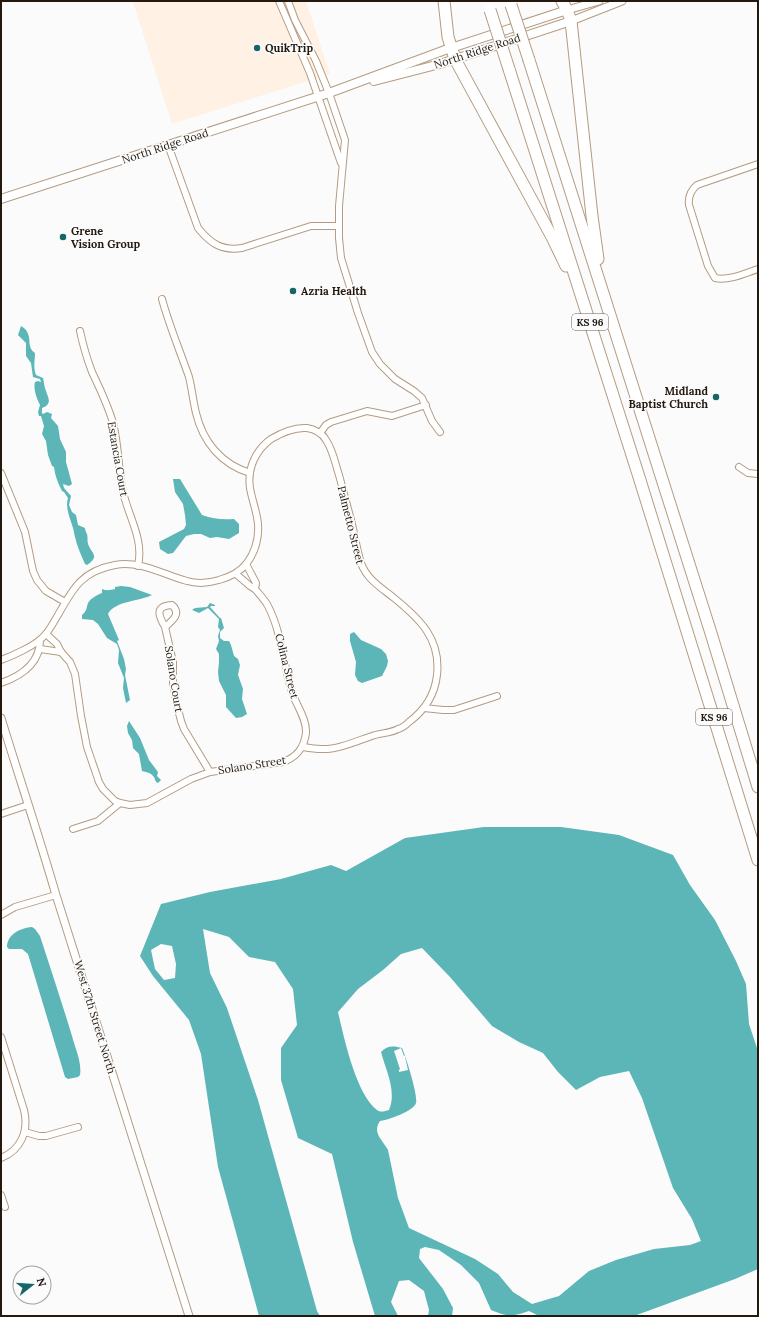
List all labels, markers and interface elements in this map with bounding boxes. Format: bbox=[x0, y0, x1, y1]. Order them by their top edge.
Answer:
street label: North Ridge Road bbox=[432, 30, 522, 72]
place label: QuikTrip bbox=[265, 41, 313, 55]
marker: QuikTrip bbox=[252, 43, 262, 53]
street label: North Ridge Road bbox=[120, 125, 210, 167]
place label: Grene Vision Group bbox=[71, 224, 141, 251]
marker: Grene Vision Group bbox=[58, 232, 68, 242]
place label: Azria Health bbox=[301, 284, 367, 298]
marker: Azria Health bbox=[288, 286, 298, 296]
road number: KS 96 bbox=[572, 314, 608, 330]
place label: Midland Baptist Church bbox=[629, 384, 708, 411]
marker: Midland Baptist Church bbox=[711, 392, 721, 402]
street label: Estancia Court bbox=[105, 420, 132, 498]
street label: Palmetto Street bbox=[335, 484, 368, 566]
street label: Colina Street bbox=[272, 632, 302, 701]
street label: Solano Court bbox=[162, 645, 186, 714]
road number: KS 96 bbox=[696, 709, 732, 725]
street label: Solano Street bbox=[217, 753, 288, 777]
street label: West 37th Street North bbox=[71, 959, 119, 1076]
north arrow bbox=[12, 1265, 52, 1305]
text: N bbox=[34, 1276, 50, 1289]

